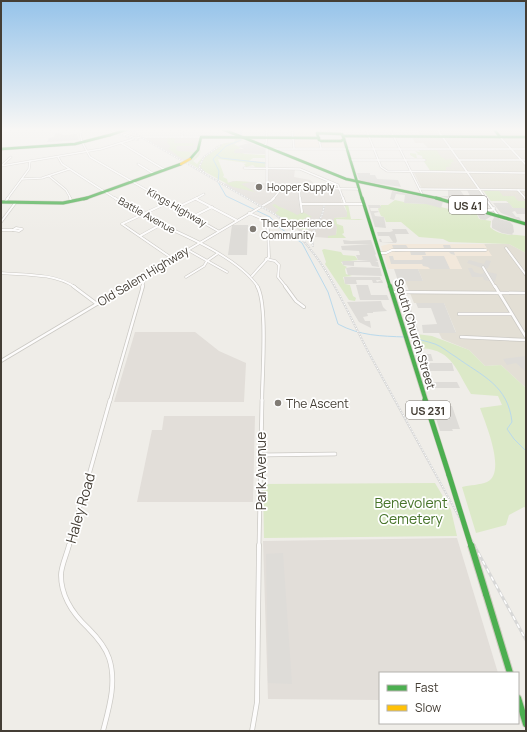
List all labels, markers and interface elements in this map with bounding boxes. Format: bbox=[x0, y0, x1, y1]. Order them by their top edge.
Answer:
place label: Hooper Supply bbox=[267, 180, 335, 194]
marker: Hooper Supply bbox=[254, 182, 264, 192]
street label: Kings Highway bbox=[145, 184, 210, 230]
street label: Battle Avenue bbox=[116, 193, 178, 237]
road number: US 41 bbox=[449, 196, 487, 214]
place label: The Experience Community bbox=[261, 216, 332, 242]
marker: The Experience Community bbox=[248, 224, 258, 234]
street label: Old Salem Highway bbox=[94, 242, 193, 310]
street label: South Church Street bbox=[390, 277, 440, 391]
place label: The Ascent bbox=[286, 395, 349, 412]
marker: The Ascent bbox=[273, 398, 283, 408]
road number: US 231 bbox=[406, 401, 450, 419]
street label: Park Avenue bbox=[251, 432, 270, 510]
street label: Haley Road bbox=[61, 471, 99, 545]
park label: Benevolent Cemetery bbox=[374, 493, 448, 528]
legend bbox=[379, 672, 519, 724]
text: Fast bbox=[415, 679, 439, 696]
text: Slow bbox=[415, 699, 441, 716]

